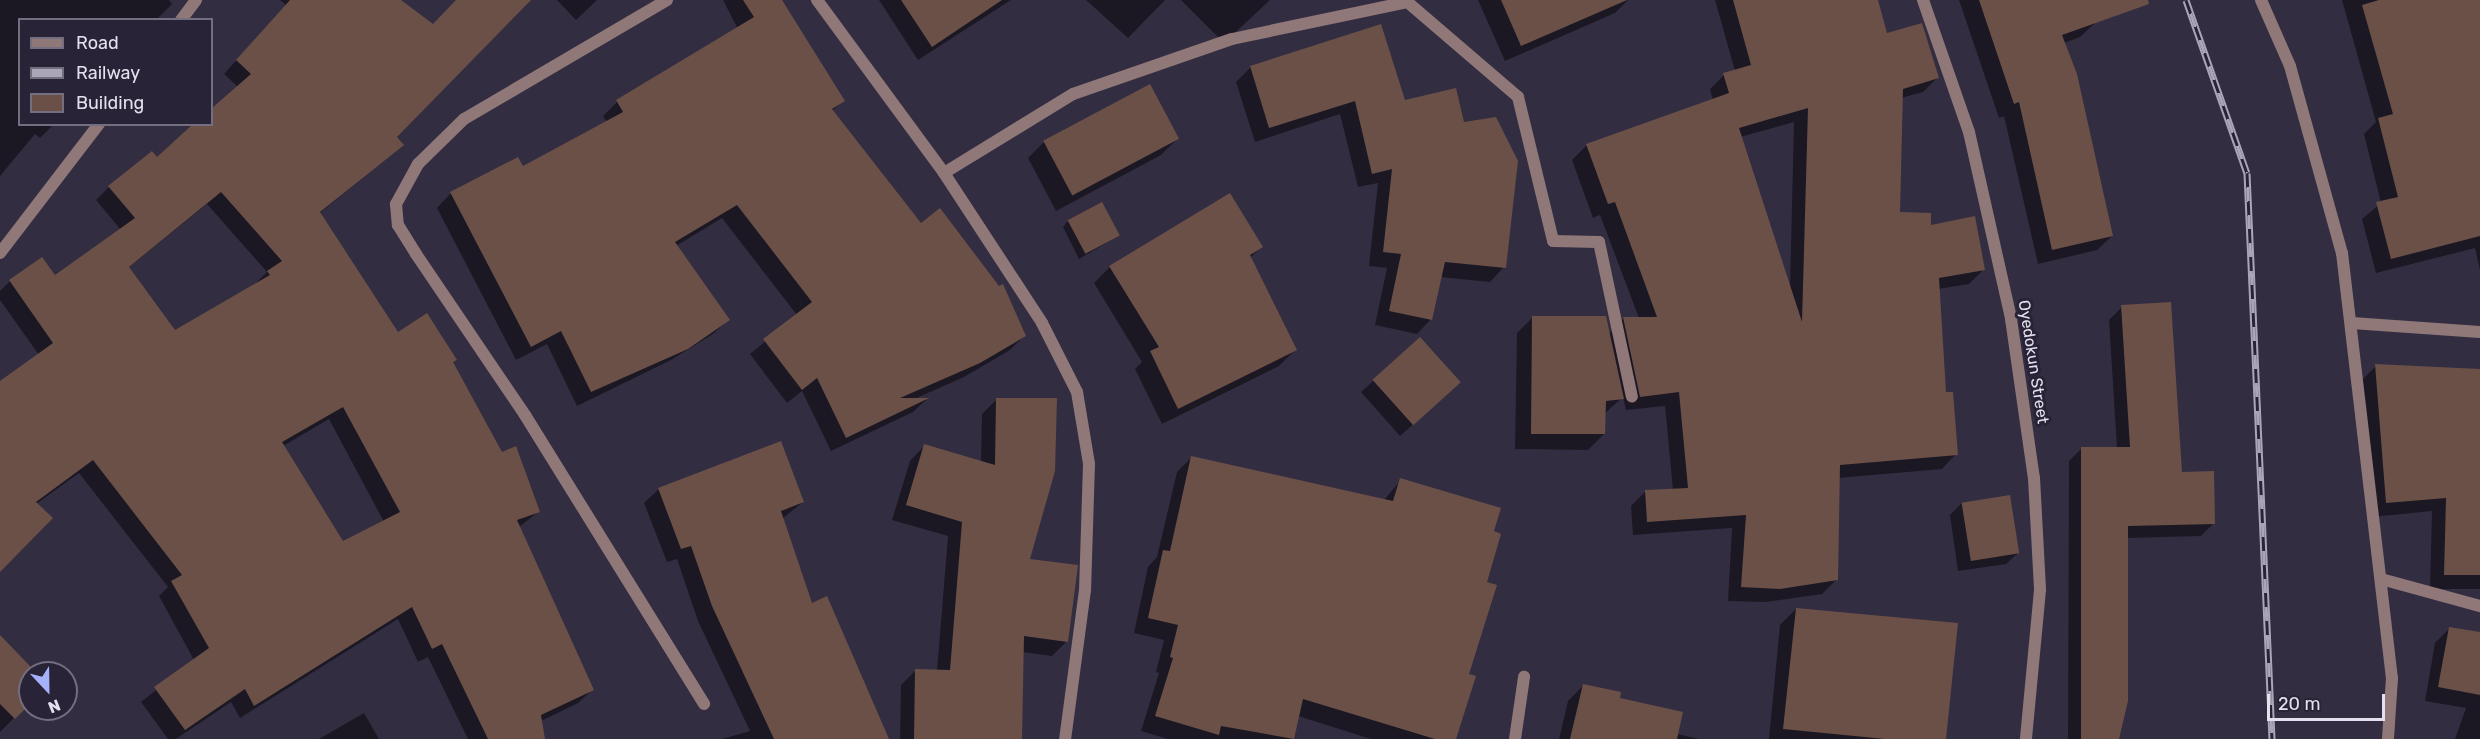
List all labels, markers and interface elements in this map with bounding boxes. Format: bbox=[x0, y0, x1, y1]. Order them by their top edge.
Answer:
legend bbox=[18, 18, 213, 126]
text: Road bbox=[76, 32, 119, 54]
text: Railway bbox=[76, 62, 140, 84]
text: Building bbox=[76, 92, 144, 114]
street label: Oyedokun Street bbox=[2014, 299, 2052, 425]
north arrow bbox=[18, 661, 78, 721]
scale bar bbox=[2270, 682, 2388, 720]
text: 20 m bbox=[2278, 693, 2320, 715]
text: N bbox=[45, 695, 63, 717]

